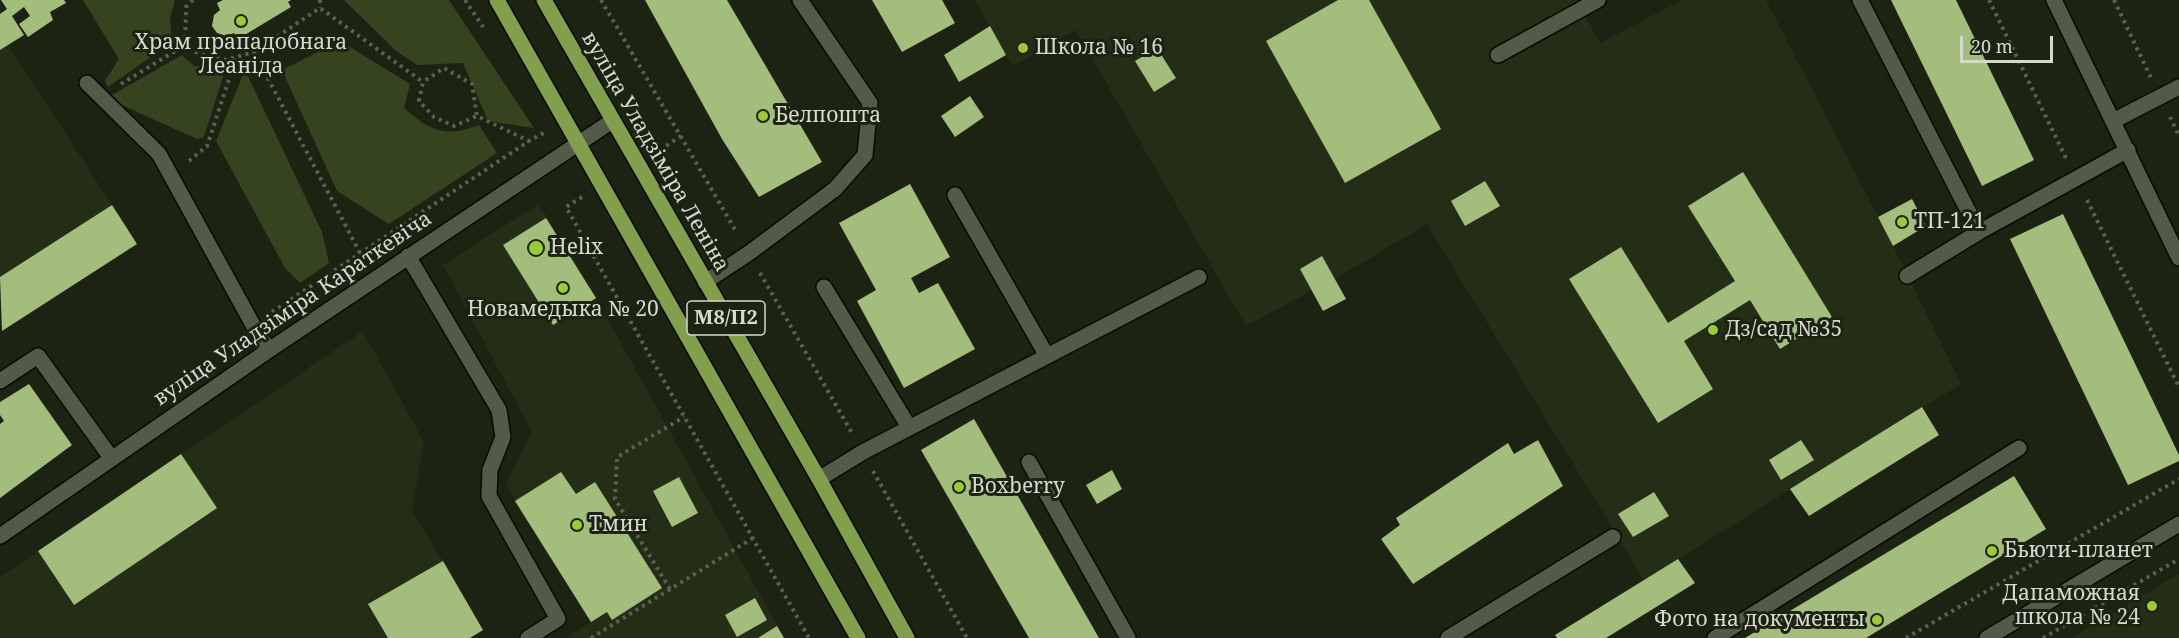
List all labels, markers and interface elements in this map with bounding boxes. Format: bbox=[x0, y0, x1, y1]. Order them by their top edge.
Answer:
marker: Храм прападобнага Леаніда bbox=[234, 14, 248, 28]
scale bar bbox=[1963, 24, 2056, 62]
street label: вуліца Уладзіміра Леніна bbox=[576, 28, 734, 276]
place label: Храм прападобнага Леаніда bbox=[135, 30, 347, 80]
text: 20 m bbox=[1971, 34, 2013, 58]
place label: Школа № 16 bbox=[1035, 35, 1163, 61]
marker: Школа № 16 bbox=[1016, 41, 1030, 55]
place label: Белпошта bbox=[775, 103, 881, 129]
marker: Белпошта bbox=[756, 109, 770, 123]
street label: вуліца Уладзіміра Караткевіча bbox=[149, 206, 437, 412]
place label: ТП-121 bbox=[1914, 209, 1985, 235]
marker: ТП-121 bbox=[1895, 215, 1909, 229]
place label: Helix bbox=[550, 235, 603, 261]
marker: Helix bbox=[527, 239, 545, 257]
marker: Новамедыка № 20 bbox=[556, 281, 570, 295]
place label: Новамедыка № 20 bbox=[467, 297, 659, 323]
road number: М8/П2 bbox=[687, 301, 765, 335]
place label: Дз/сад №35 bbox=[1725, 317, 1842, 343]
marker: Дз/сад №35 bbox=[1706, 323, 1720, 337]
place label: Boxberry bbox=[971, 474, 1065, 500]
marker: Boxberry bbox=[952, 480, 966, 494]
place label: Тмин bbox=[589, 512, 648, 538]
marker: Тмин bbox=[570, 518, 584, 532]
place label: Бьюти-планет bbox=[2004, 538, 2153, 564]
marker: Бьюти-планет bbox=[1985, 544, 1999, 558]
place label: Дапаможная школа № 24 bbox=[2002, 581, 2140, 631]
marker: Дапаможная школа № 24 bbox=[2145, 599, 2159, 613]
place label: Фото на документы bbox=[1654, 607, 1865, 633]
marker: Фото на документы bbox=[1870, 613, 1884, 627]

